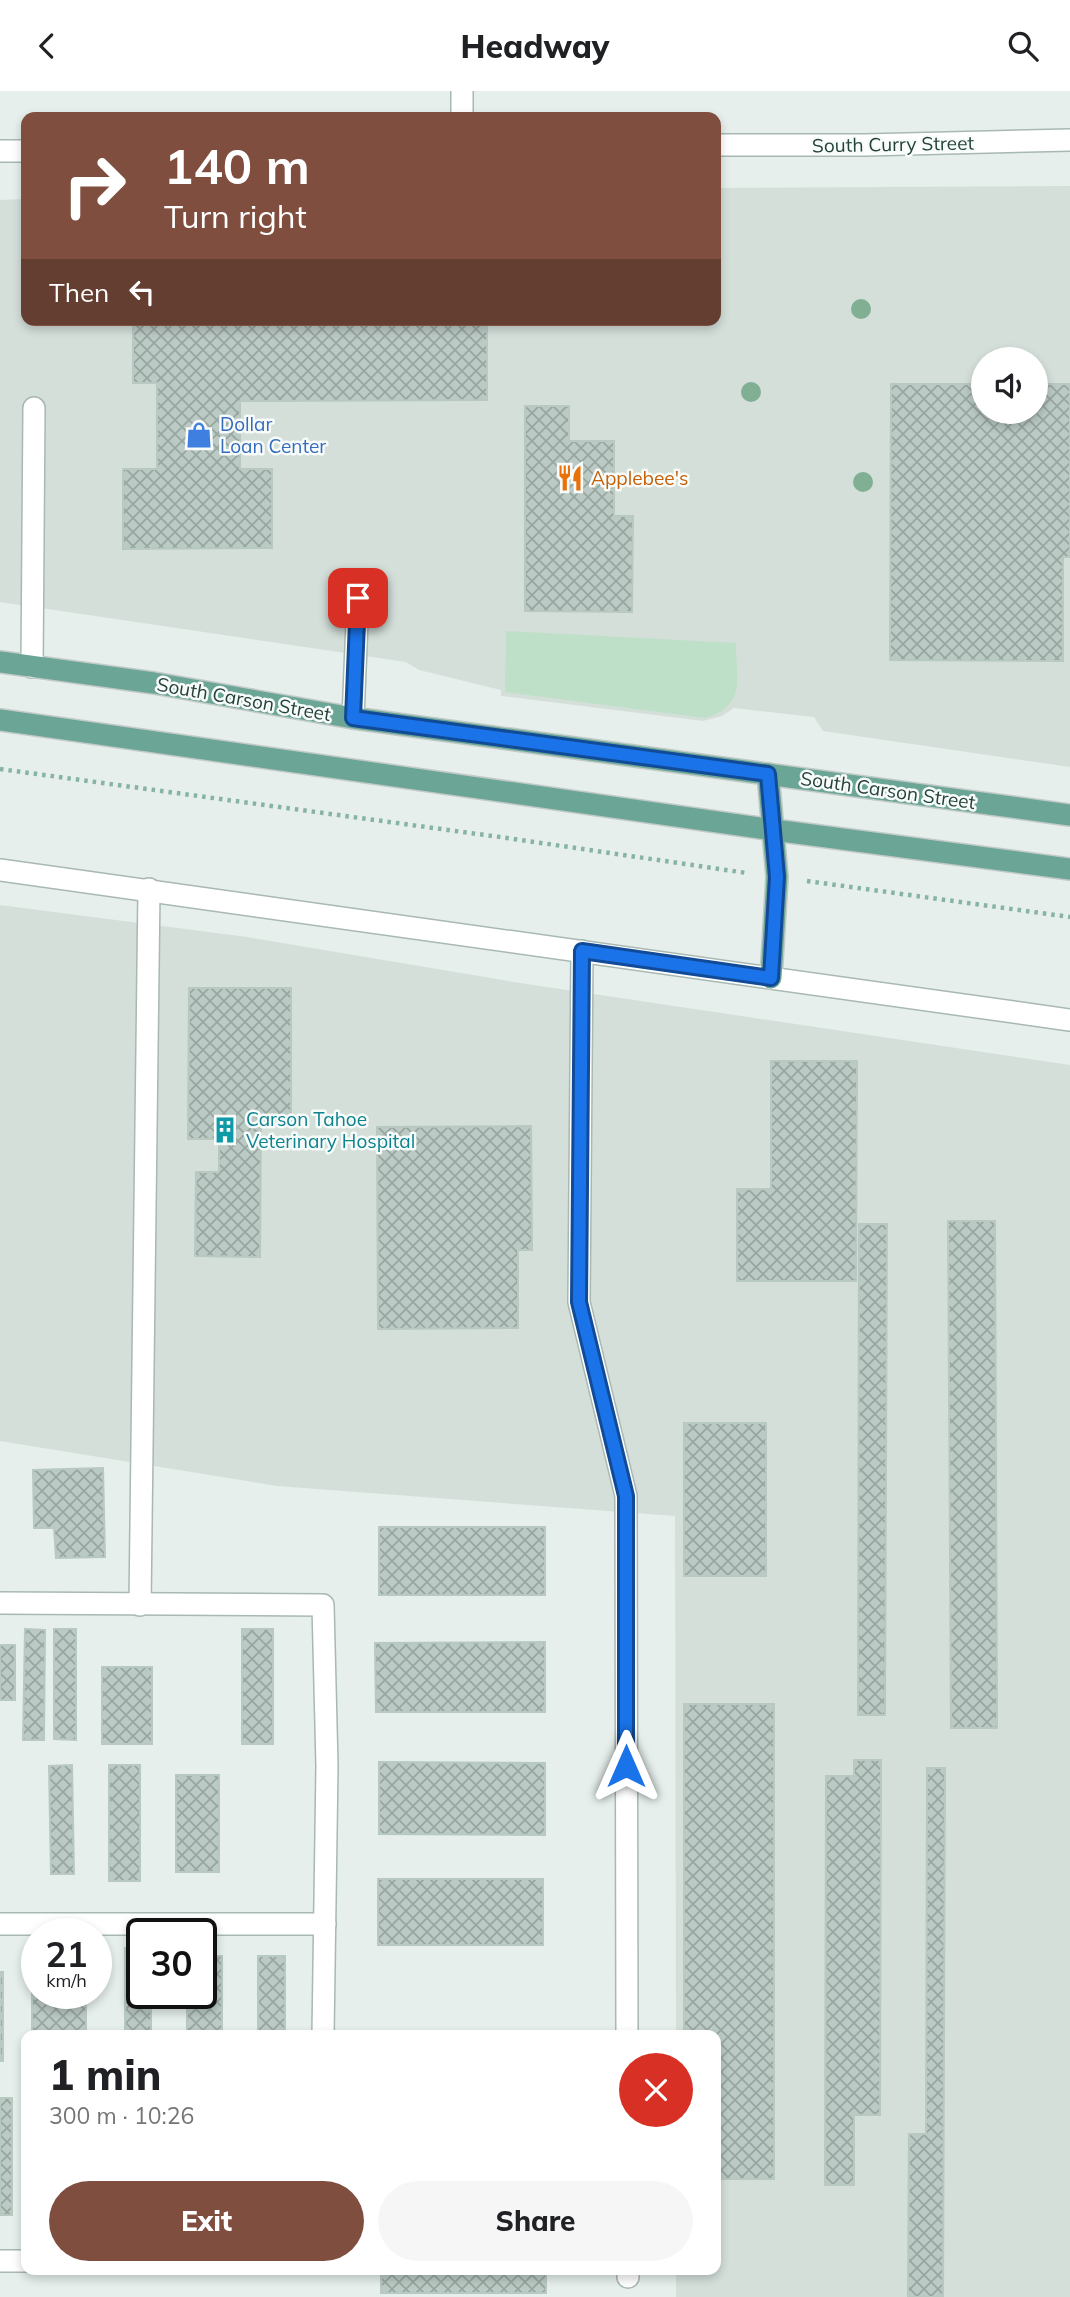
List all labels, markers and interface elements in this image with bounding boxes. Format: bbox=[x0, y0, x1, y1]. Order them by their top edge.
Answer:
text: Headway bbox=[461, 26, 609, 66]
icon: back bbox=[28, 27, 66, 65]
icon: search bbox=[1004, 27, 1042, 65]
street label: South Curry Street bbox=[812, 131, 975, 157]
text: 140 m bbox=[164, 135, 310, 196]
icon: right bbox=[49, 140, 140, 231]
text: Turn right bbox=[164, 196, 307, 236]
icon: left bbox=[123, 273, 161, 311]
text: Then bbox=[49, 276, 109, 309]
map controls bbox=[971, 347, 1048, 424]
button: sound bbox=[971, 347, 1048, 424]
place label: Dollar Loan Center bbox=[220, 412, 326, 458]
shop icon: Dollar Loan Center bbox=[184, 420, 214, 450]
restaurant icon: Applebee's bbox=[555, 463, 585, 493]
place label: Applebee's bbox=[591, 466, 688, 490]
pin bbox=[328, 568, 388, 628]
icon: arrive bbox=[339, 579, 377, 617]
street label: South Carson Street bbox=[155, 672, 333, 726]
street label: South Carson Street bbox=[799, 766, 977, 814]
place label: Carson Tahoe Veterinary Hospital bbox=[246, 1107, 415, 1153]
building icon: Carson Tahoe Veterinary Hospital bbox=[210, 1115, 240, 1145]
position arrow bbox=[589, 1729, 663, 1803]
speed limit sign: 30 bbox=[126, 1918, 217, 2009]
text: 21 bbox=[45, 1932, 88, 1976]
text: km/h bbox=[46, 1969, 87, 1992]
text: 1 min bbox=[49, 2048, 162, 2101]
button: close bbox=[619, 2053, 693, 2127]
text: 300 m · 10:26 bbox=[49, 2101, 194, 2130]
button: Exit bbox=[49, 2181, 364, 2261]
button: Share bbox=[378, 2181, 693, 2261]

